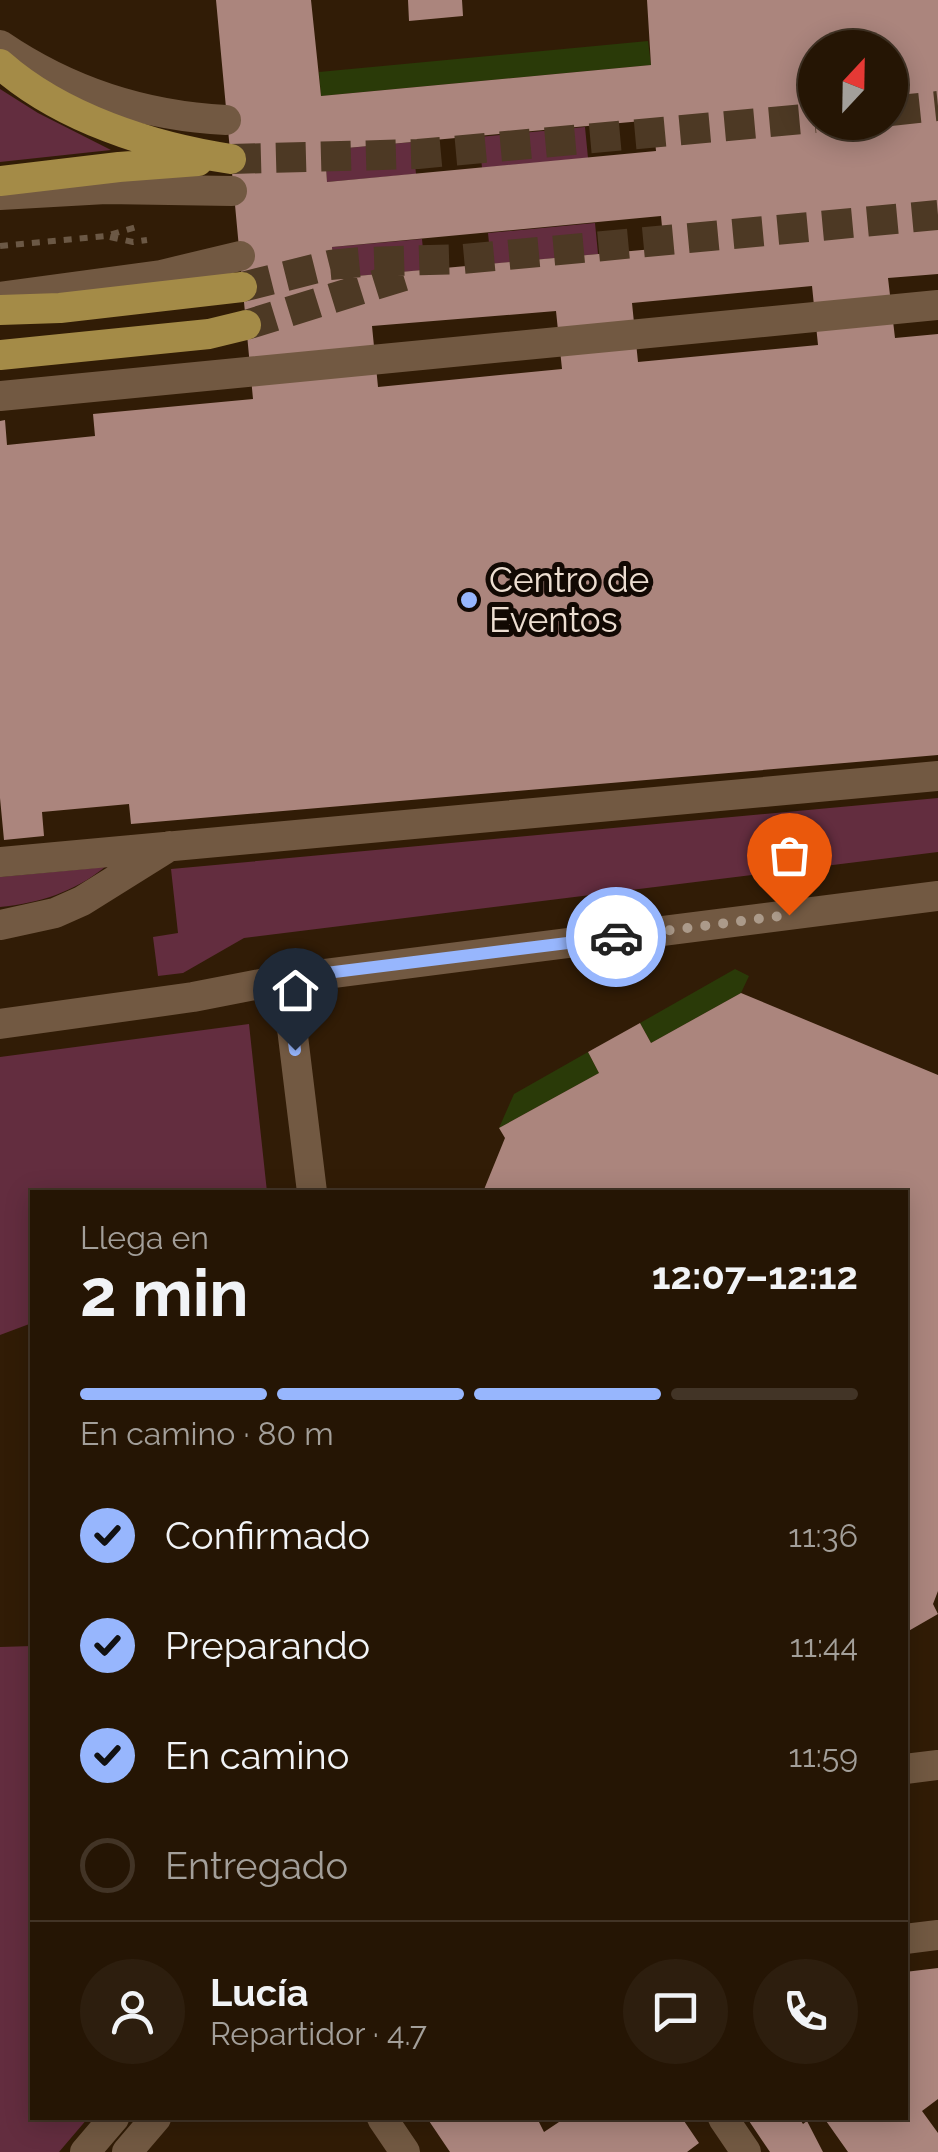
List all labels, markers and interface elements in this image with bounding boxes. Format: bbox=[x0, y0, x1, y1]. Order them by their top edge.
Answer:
north arrow bbox=[798, 30, 908, 140]
map controls bbox=[798, 30, 908, 140]
place label: Centro de Eventos bbox=[489, 559, 649, 640]
marker: Centro de Eventos bbox=[458, 589, 480, 611]
pin bbox=[747, 813, 832, 916]
icon: bag bbox=[762, 828, 817, 883]
courier bbox=[566, 887, 666, 987]
icon: car bbox=[589, 910, 644, 965]
pin bbox=[253, 948, 338, 1051]
icon: home bbox=[268, 963, 323, 1018]
text: Llega en bbox=[80, 1219, 209, 1256]
text: 12:07–12:12 bbox=[652, 1253, 858, 1298]
text: 2 min bbox=[80, 1255, 249, 1331]
text: En camino · 80 m bbox=[80, 1415, 334, 1452]
icon: check bbox=[80, 1508, 135, 1563]
text: Confirmado bbox=[165, 1513, 370, 1558]
text: 11:36 bbox=[788, 1517, 858, 1554]
icon: check bbox=[80, 1618, 135, 1673]
text: Preparando bbox=[165, 1623, 370, 1668]
text: 11:44 bbox=[790, 1627, 858, 1664]
icon: check bbox=[80, 1728, 135, 1783]
text: En camino bbox=[165, 1733, 349, 1778]
text: 11:59 bbox=[788, 1737, 858, 1774]
text: Entregado bbox=[165, 1843, 348, 1888]
button: person bbox=[80, 1959, 185, 2064]
button: chat bbox=[623, 1959, 728, 2064]
button: phone bbox=[753, 1959, 858, 2064]
text: Lucía bbox=[210, 1970, 309, 2015]
text: Repartidor · 4.7 bbox=[210, 2015, 427, 2052]

